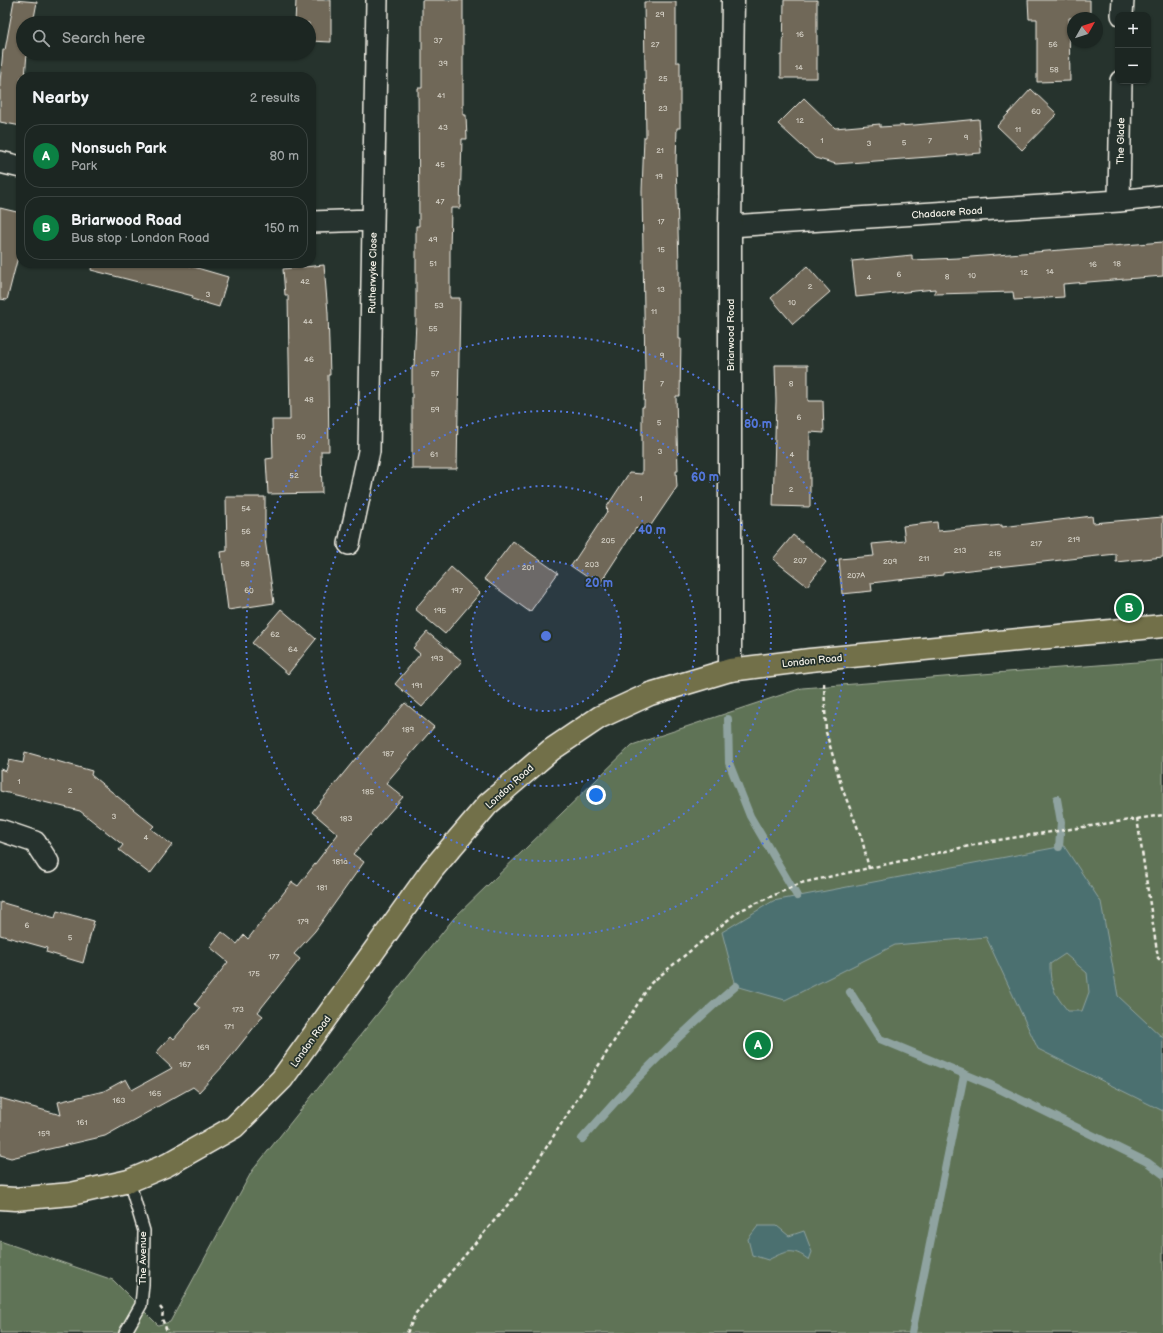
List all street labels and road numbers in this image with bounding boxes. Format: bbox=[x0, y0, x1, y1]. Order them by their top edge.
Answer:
street label: The Glade bbox=[1115, 117, 1127, 165]
street label: Chadacre Road bbox=[911, 205, 983, 221]
street label: Rutherwyke Close bbox=[366, 232, 380, 314]
street label: Briarwood Road bbox=[725, 298, 737, 371]
street label: London Road bbox=[781, 652, 843, 670]
street label: London Road bbox=[483, 762, 536, 812]
street label: London Road bbox=[288, 1013, 334, 1070]
street label: The Avenue bbox=[137, 1231, 149, 1285]

